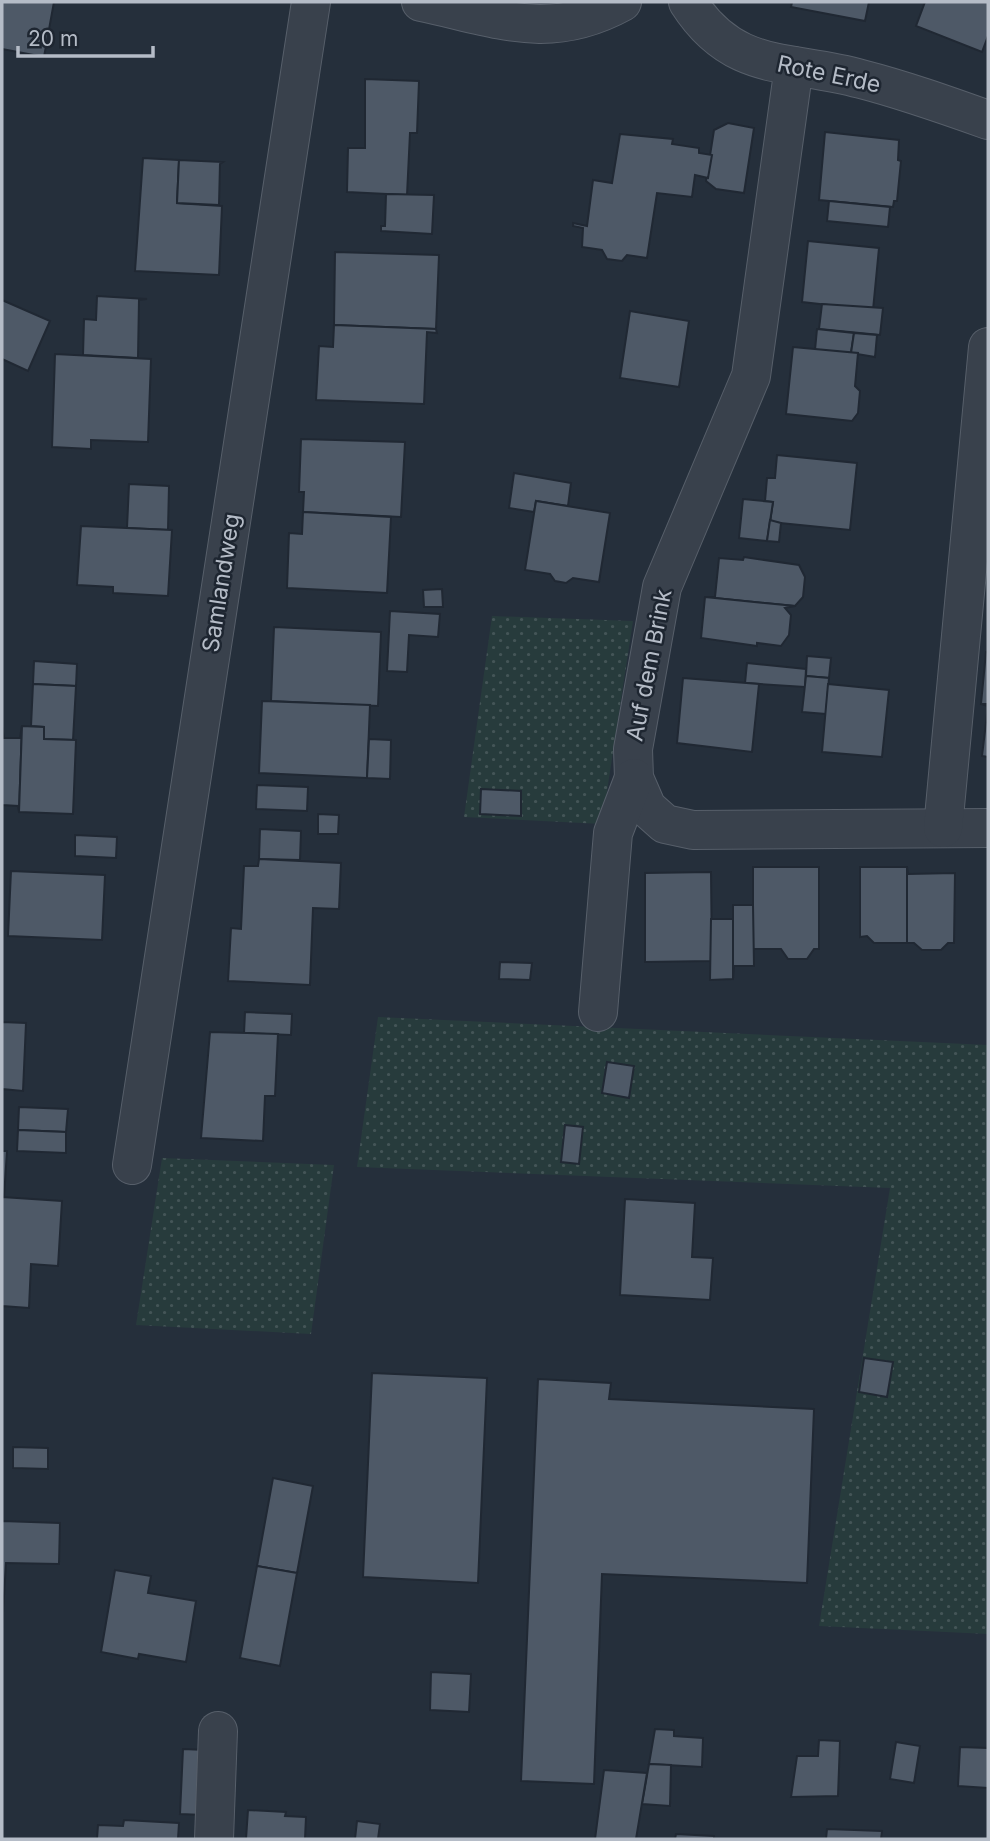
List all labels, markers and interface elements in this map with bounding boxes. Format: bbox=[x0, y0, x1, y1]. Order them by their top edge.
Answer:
scale bar bbox=[18, 14, 152, 58]
text: 20 m bbox=[28, 26, 78, 51]
street label: Rote Erde bbox=[775, 49, 883, 99]
street label: Samlandweg bbox=[196, 512, 246, 654]
street label: Auf dem Brink bbox=[621, 586, 678, 743]

